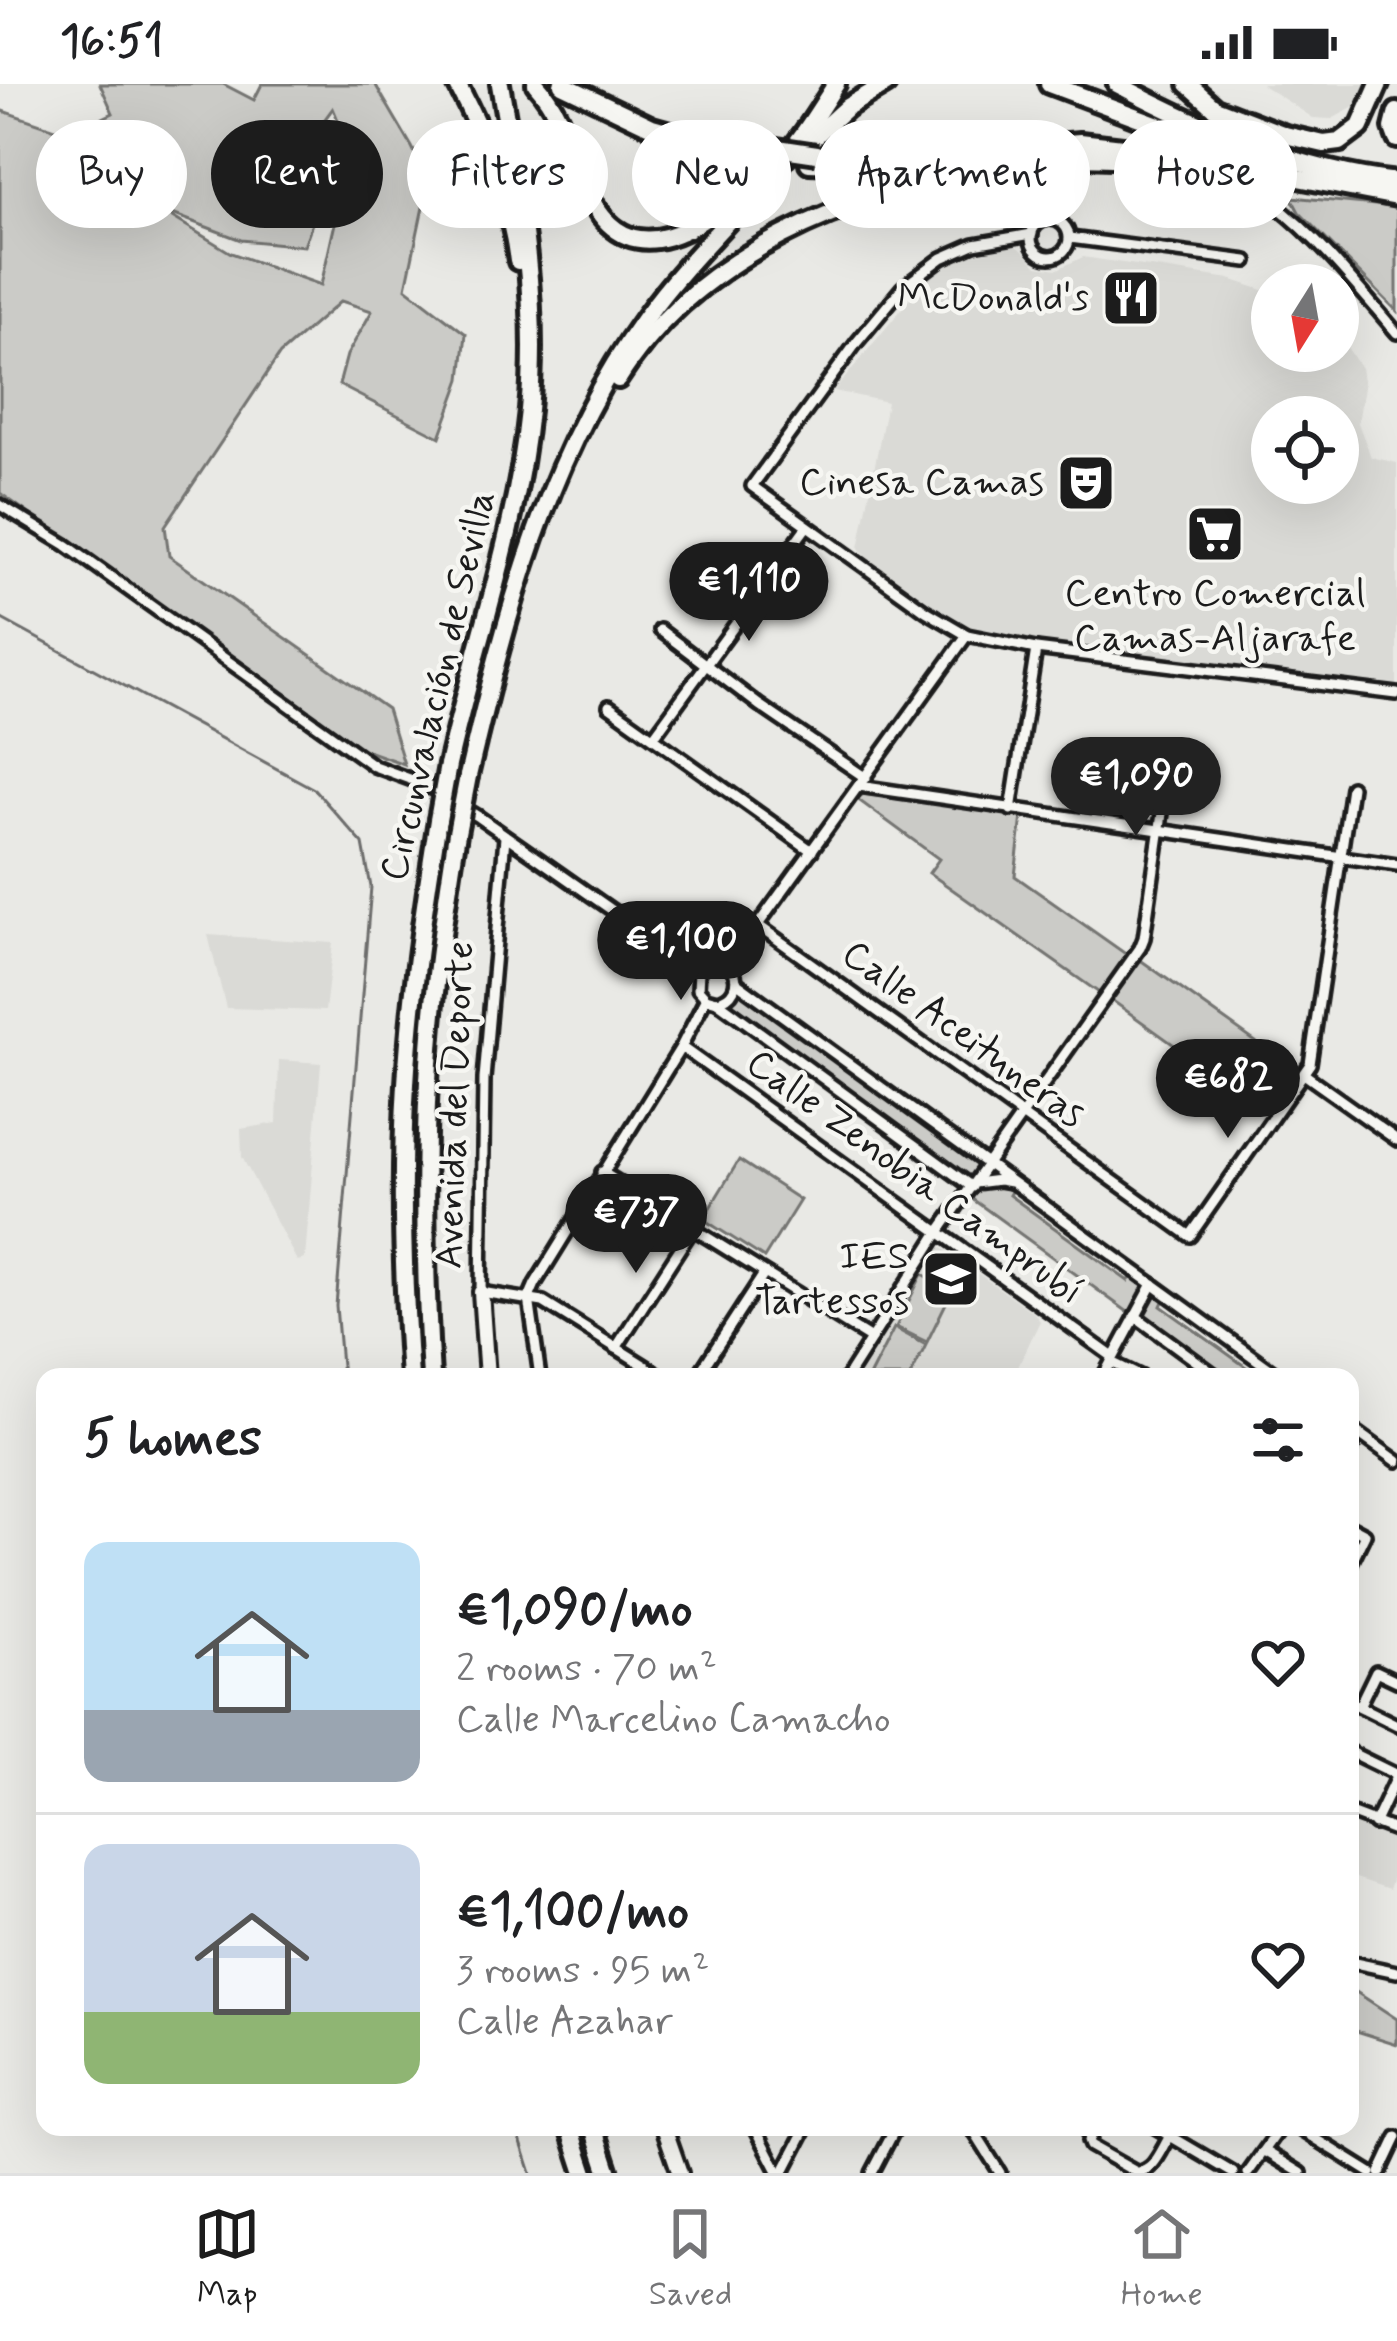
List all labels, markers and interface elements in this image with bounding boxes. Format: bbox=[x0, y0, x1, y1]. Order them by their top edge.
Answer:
text: 16:51 bbox=[60, 13, 163, 72]
chip: Buy bbox=[36, 120, 187, 228]
chip: Rent bbox=[211, 120, 383, 228]
chip: Filters bbox=[407, 120, 608, 228]
chip: New bbox=[632, 120, 791, 228]
chip: Apartment bbox=[815, 120, 1090, 228]
chip: House bbox=[1114, 120, 1297, 228]
north arrow bbox=[1251, 264, 1359, 372]
map controls bbox=[1251, 264, 1359, 504]
restaurant icon: McDonald's bbox=[1100, 267, 1162, 329]
place label: McDonald's bbox=[898, 273, 1089, 324]
button: locate bbox=[1251, 396, 1359, 504]
theatre icon: Cinesa Camas bbox=[1055, 452, 1117, 514]
place label: Cinesa Camas bbox=[799, 458, 1044, 509]
street label: Circunvalación de Sevilla bbox=[369, 486, 509, 886]
supermarket icon: Centro Comercial Camas-Aljarafe bbox=[1184, 503, 1246, 565]
pin: €1,110 bbox=[651, 542, 847, 644]
text: €1,110 bbox=[696, 555, 802, 606]
place label: Centro Comercial Camas-Aljarafe bbox=[1064, 569, 1366, 665]
pin: €1,090 bbox=[1038, 737, 1234, 839]
text: €1,090 bbox=[1078, 750, 1194, 801]
pin: €1,100 bbox=[583, 901, 779, 1003]
text: €1,100 bbox=[624, 914, 738, 965]
street label: Calle Aceituneras bbox=[831, 929, 1095, 1141]
street label: Avenida del Deporte bbox=[425, 940, 487, 1270]
street label: Calle Zenobia Camprubí bbox=[735, 1038, 1093, 1318]
pin: €682 bbox=[1157, 1039, 1299, 1141]
text: €682 bbox=[1183, 1052, 1273, 1103]
pin: €737 bbox=[565, 1174, 707, 1276]
text: €737 bbox=[592, 1187, 680, 1238]
place label: IES Tartessos bbox=[755, 1232, 909, 1328]
school or university icon: IES Tartessos bbox=[920, 1248, 982, 1310]
text: 5 homes bbox=[84, 1407, 262, 1473]
icon: filters bbox=[1245, 1407, 1311, 1473]
text: €1,090/mo bbox=[456, 1578, 692, 1644]
icon: home bbox=[180, 1590, 324, 1734]
icon: heart bbox=[1245, 1629, 1311, 1695]
text: 2 rooms · 70 m² bbox=[456, 1644, 717, 1695]
text: Calle Marcelino Camacho bbox=[456, 1695, 891, 1746]
text: €1,100/mo bbox=[456, 1880, 689, 1946]
icon: home bbox=[180, 1892, 324, 2036]
icon: heart bbox=[1245, 1931, 1311, 1997]
text: 3 rooms · 95 m² bbox=[456, 1946, 709, 1997]
text: Calle Azahar bbox=[456, 1997, 673, 2048]
tab: Map bbox=[194, 2201, 260, 2317]
tab: Saved bbox=[649, 2201, 732, 2317]
tab: Home bbox=[1121, 2201, 1203, 2317]

